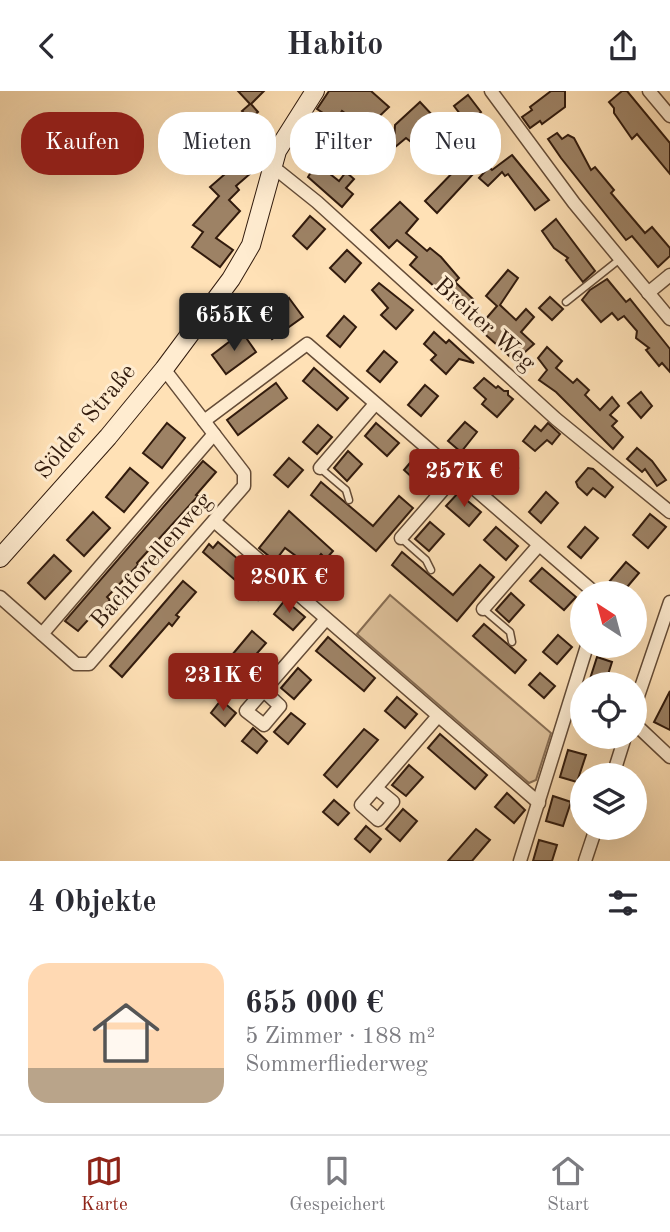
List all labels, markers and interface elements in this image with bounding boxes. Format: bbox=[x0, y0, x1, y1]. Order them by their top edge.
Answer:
icon: back bbox=[28, 27, 66, 65]
icon: share bbox=[604, 27, 642, 65]
text: Habito bbox=[287, 30, 383, 62]
chip: Kaufen bbox=[21, 112, 144, 175]
chip: Mieten bbox=[158, 112, 276, 175]
chip: Filter bbox=[290, 112, 396, 175]
chip: Neu bbox=[410, 112, 501, 175]
street label: Breiter Weg bbox=[429, 274, 539, 377]
pin: 655K € bbox=[177, 293, 291, 353]
text: 655K € bbox=[195, 304, 273, 327]
street label: Sölder Straße bbox=[31, 360, 141, 484]
pin: 257K € bbox=[407, 449, 521, 509]
text: 257K € bbox=[425, 460, 503, 483]
street label: Bachforellenweg bbox=[87, 489, 217, 633]
pin: 280K € bbox=[232, 555, 346, 615]
text: 280K € bbox=[250, 566, 328, 589]
north arrow bbox=[570, 581, 648, 658]
map controls bbox=[570, 581, 647, 840]
pin: 231K € bbox=[166, 653, 280, 713]
text: 231K € bbox=[184, 664, 262, 687]
button: locate bbox=[570, 672, 647, 749]
button: layers bbox=[570, 763, 647, 840]
icon: filters bbox=[604, 884, 642, 922]
text: 4 Objekte bbox=[28, 888, 157, 918]
text: 655 000 € bbox=[245, 989, 384, 1019]
icon: home bbox=[84, 991, 168, 1075]
text: 5 Zimmer · 188 m² bbox=[245, 1025, 435, 1048]
text: Sommerfliederweg bbox=[245, 1053, 428, 1076]
tab: Karte bbox=[81, 1152, 128, 1217]
tab: Gespeichert bbox=[289, 1152, 385, 1217]
tab: Start bbox=[547, 1152, 589, 1217]

